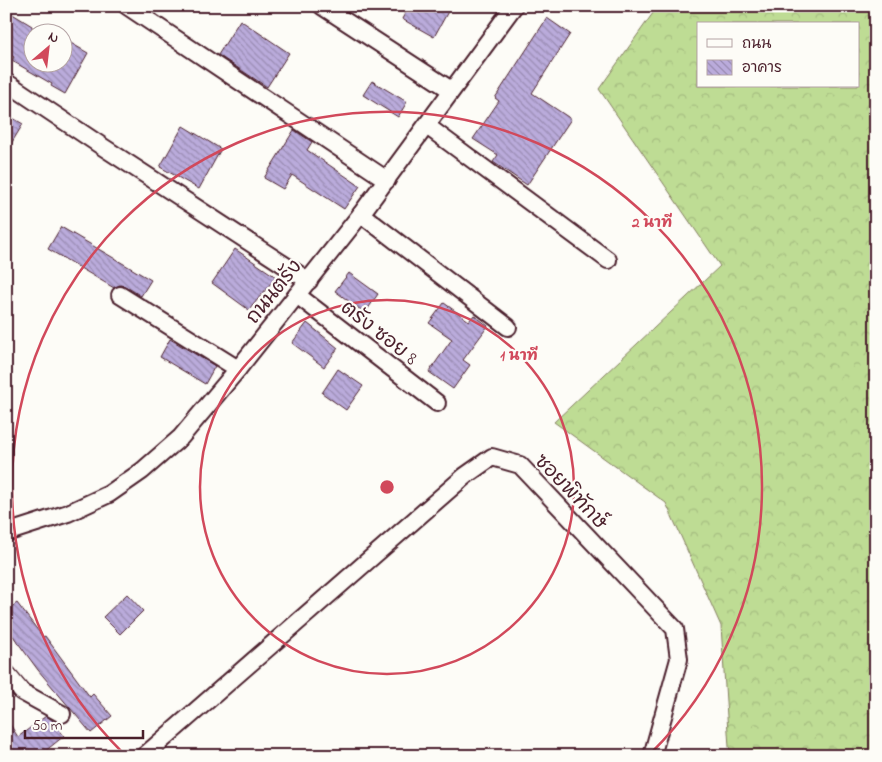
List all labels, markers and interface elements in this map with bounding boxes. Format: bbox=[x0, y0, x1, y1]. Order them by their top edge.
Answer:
north arrow bbox=[22, 22, 72, 72]
legend bbox=[697, 22, 860, 88]
text: N bbox=[44, 26, 63, 49]
text: ถนน bbox=[742, 33, 771, 55]
text: อาคาร bbox=[742, 57, 782, 79]
text: 2 นาที bbox=[631, 212, 672, 234]
street label: ถนนตรัง bbox=[240, 254, 310, 331]
street label: ตรัง ซอย 8 bbox=[334, 295, 423, 373]
text: 1 นาที bbox=[500, 345, 538, 367]
street label: ซอยพิทักษ์ bbox=[527, 448, 615, 538]
centre of rings bbox=[378, 478, 396, 496]
scale bar bbox=[25, 707, 142, 739]
text: 50 m bbox=[32, 715, 63, 737]

